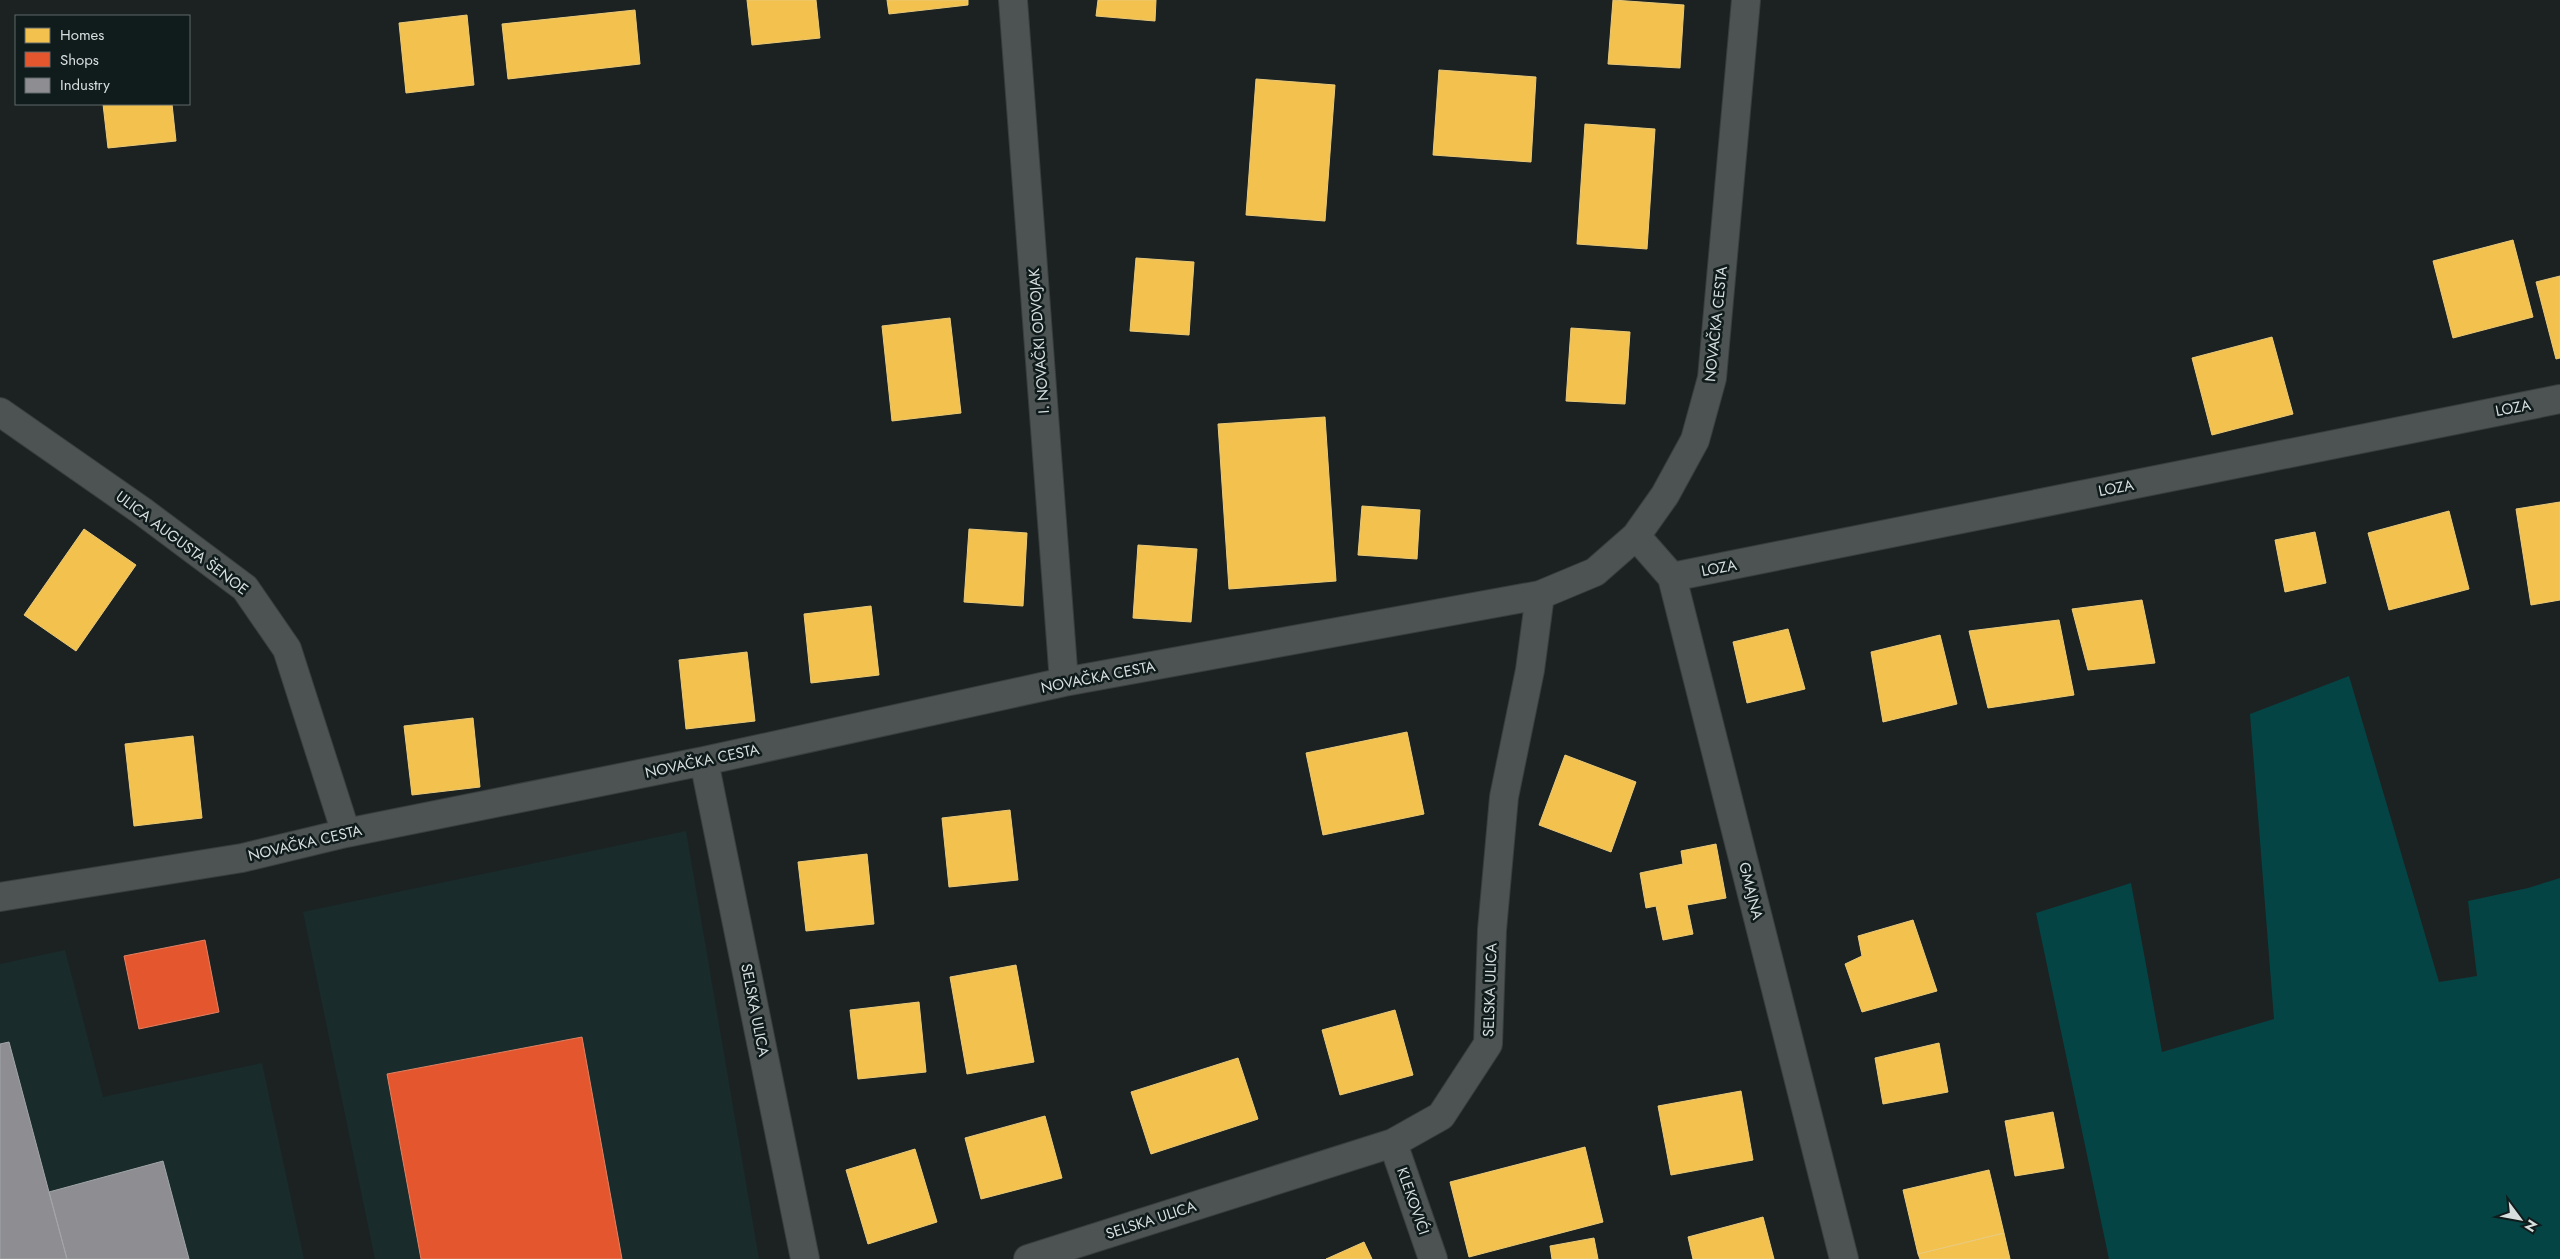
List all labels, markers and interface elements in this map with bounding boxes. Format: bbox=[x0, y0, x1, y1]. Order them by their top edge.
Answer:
legend bbox=[15, 15, 190, 105]
text: Homes bbox=[60, 24, 104, 46]
text: Shops bbox=[60, 49, 99, 71]
text: Industry bbox=[60, 74, 110, 96]
street label: NOVAČKA CESTA bbox=[1699, 265, 1733, 383]
street label: I. NOVAČKI ODVOJAK bbox=[1023, 267, 1055, 414]
street label: LOZA bbox=[2493, 394, 2533, 422]
street label: LOZA bbox=[2096, 474, 2136, 502]
street label: ULICA AUGUSTA ŠENOE bbox=[111, 486, 253, 600]
street label: LOZA bbox=[1699, 554, 1739, 582]
street label: NOVAČKA CESTA bbox=[1039, 655, 1157, 699]
street label: NOVAČKA CESTA bbox=[643, 738, 761, 784]
street label: NOVAČKA CESTA bbox=[246, 819, 364, 867]
street label: GMAJNA bbox=[1733, 860, 1769, 922]
street label: SELSKA ULICA bbox=[1477, 943, 1503, 1037]
street label: SELSKA ULICA bbox=[735, 962, 775, 1058]
street label: KLEKOVIĆI bbox=[1391, 1164, 1435, 1238]
north arrow bbox=[2495, 1194, 2545, 1244]
street label: SELSKA ULICA bbox=[1103, 1195, 1199, 1245]
text: N bbox=[2520, 1216, 2542, 1236]

